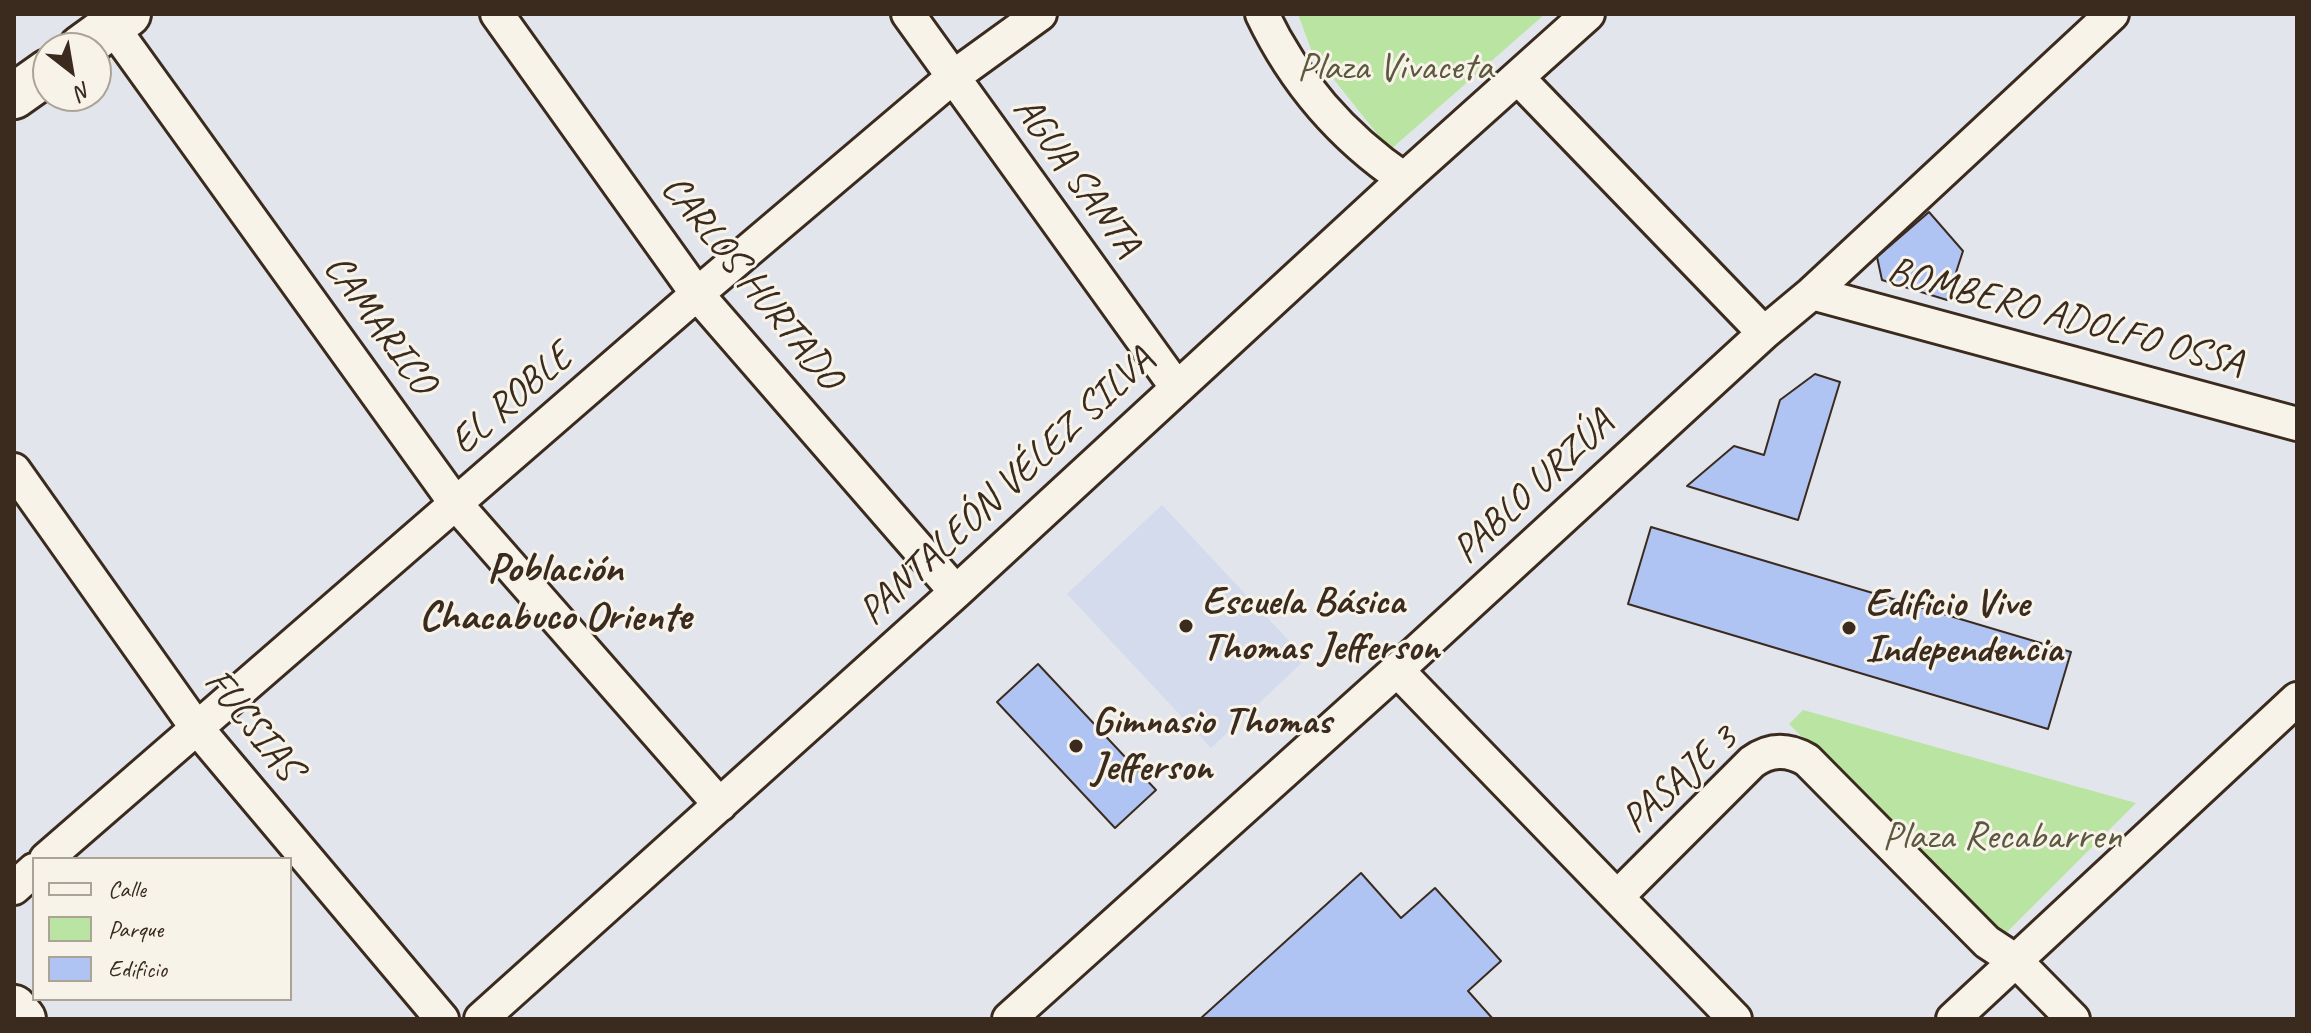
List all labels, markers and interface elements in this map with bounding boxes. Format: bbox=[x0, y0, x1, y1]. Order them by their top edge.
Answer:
north arrow bbox=[32, 32, 112, 112]
park label: Plaza Vivaceta bbox=[1297, 45, 1493, 93]
text: N bbox=[70, 75, 96, 106]
street label: AGUA SANTA bbox=[1002, 88, 1150, 266]
street label: CARLOS HURTADO bbox=[650, 166, 852, 400]
street label: CAMARICO bbox=[312, 246, 446, 404]
street label: BOMBERO ADOLFO OSSA bbox=[1882, 247, 2248, 389]
street label: EL ROBLE bbox=[441, 334, 583, 466]
street label: PANTALEÓN VÉLEZ SILVA bbox=[849, 338, 1165, 636]
street label: PABLO URZÚA bbox=[1444, 401, 1624, 575]
district label: Población Chacabuco Oriente bbox=[419, 545, 691, 644]
place label: Escuela Básica Thomas Jefferson bbox=[1202, 579, 1439, 673]
place label: Edificio Vive Independencia bbox=[1865, 581, 2062, 675]
marker: Escuela Básica Thomas Jefferson bbox=[1177, 617, 1195, 635]
marker: Edificio Vive Independencia bbox=[1840, 619, 1858, 637]
street label: FUCSIAS bbox=[193, 660, 311, 790]
place label: Gimnasio Thomas Jefferson bbox=[1092, 699, 1331, 793]
street label: PASAJE 3 bbox=[1613, 716, 1747, 844]
marker: Gimnasio Thomas Jefferson bbox=[1067, 737, 1085, 755]
park label: Plaza Recabarren bbox=[1882, 814, 2122, 862]
legend bbox=[32, 857, 292, 1001]
text: Calle bbox=[108, 874, 146, 904]
text: Parque bbox=[108, 914, 163, 944]
text: Edificio bbox=[108, 954, 167, 984]

